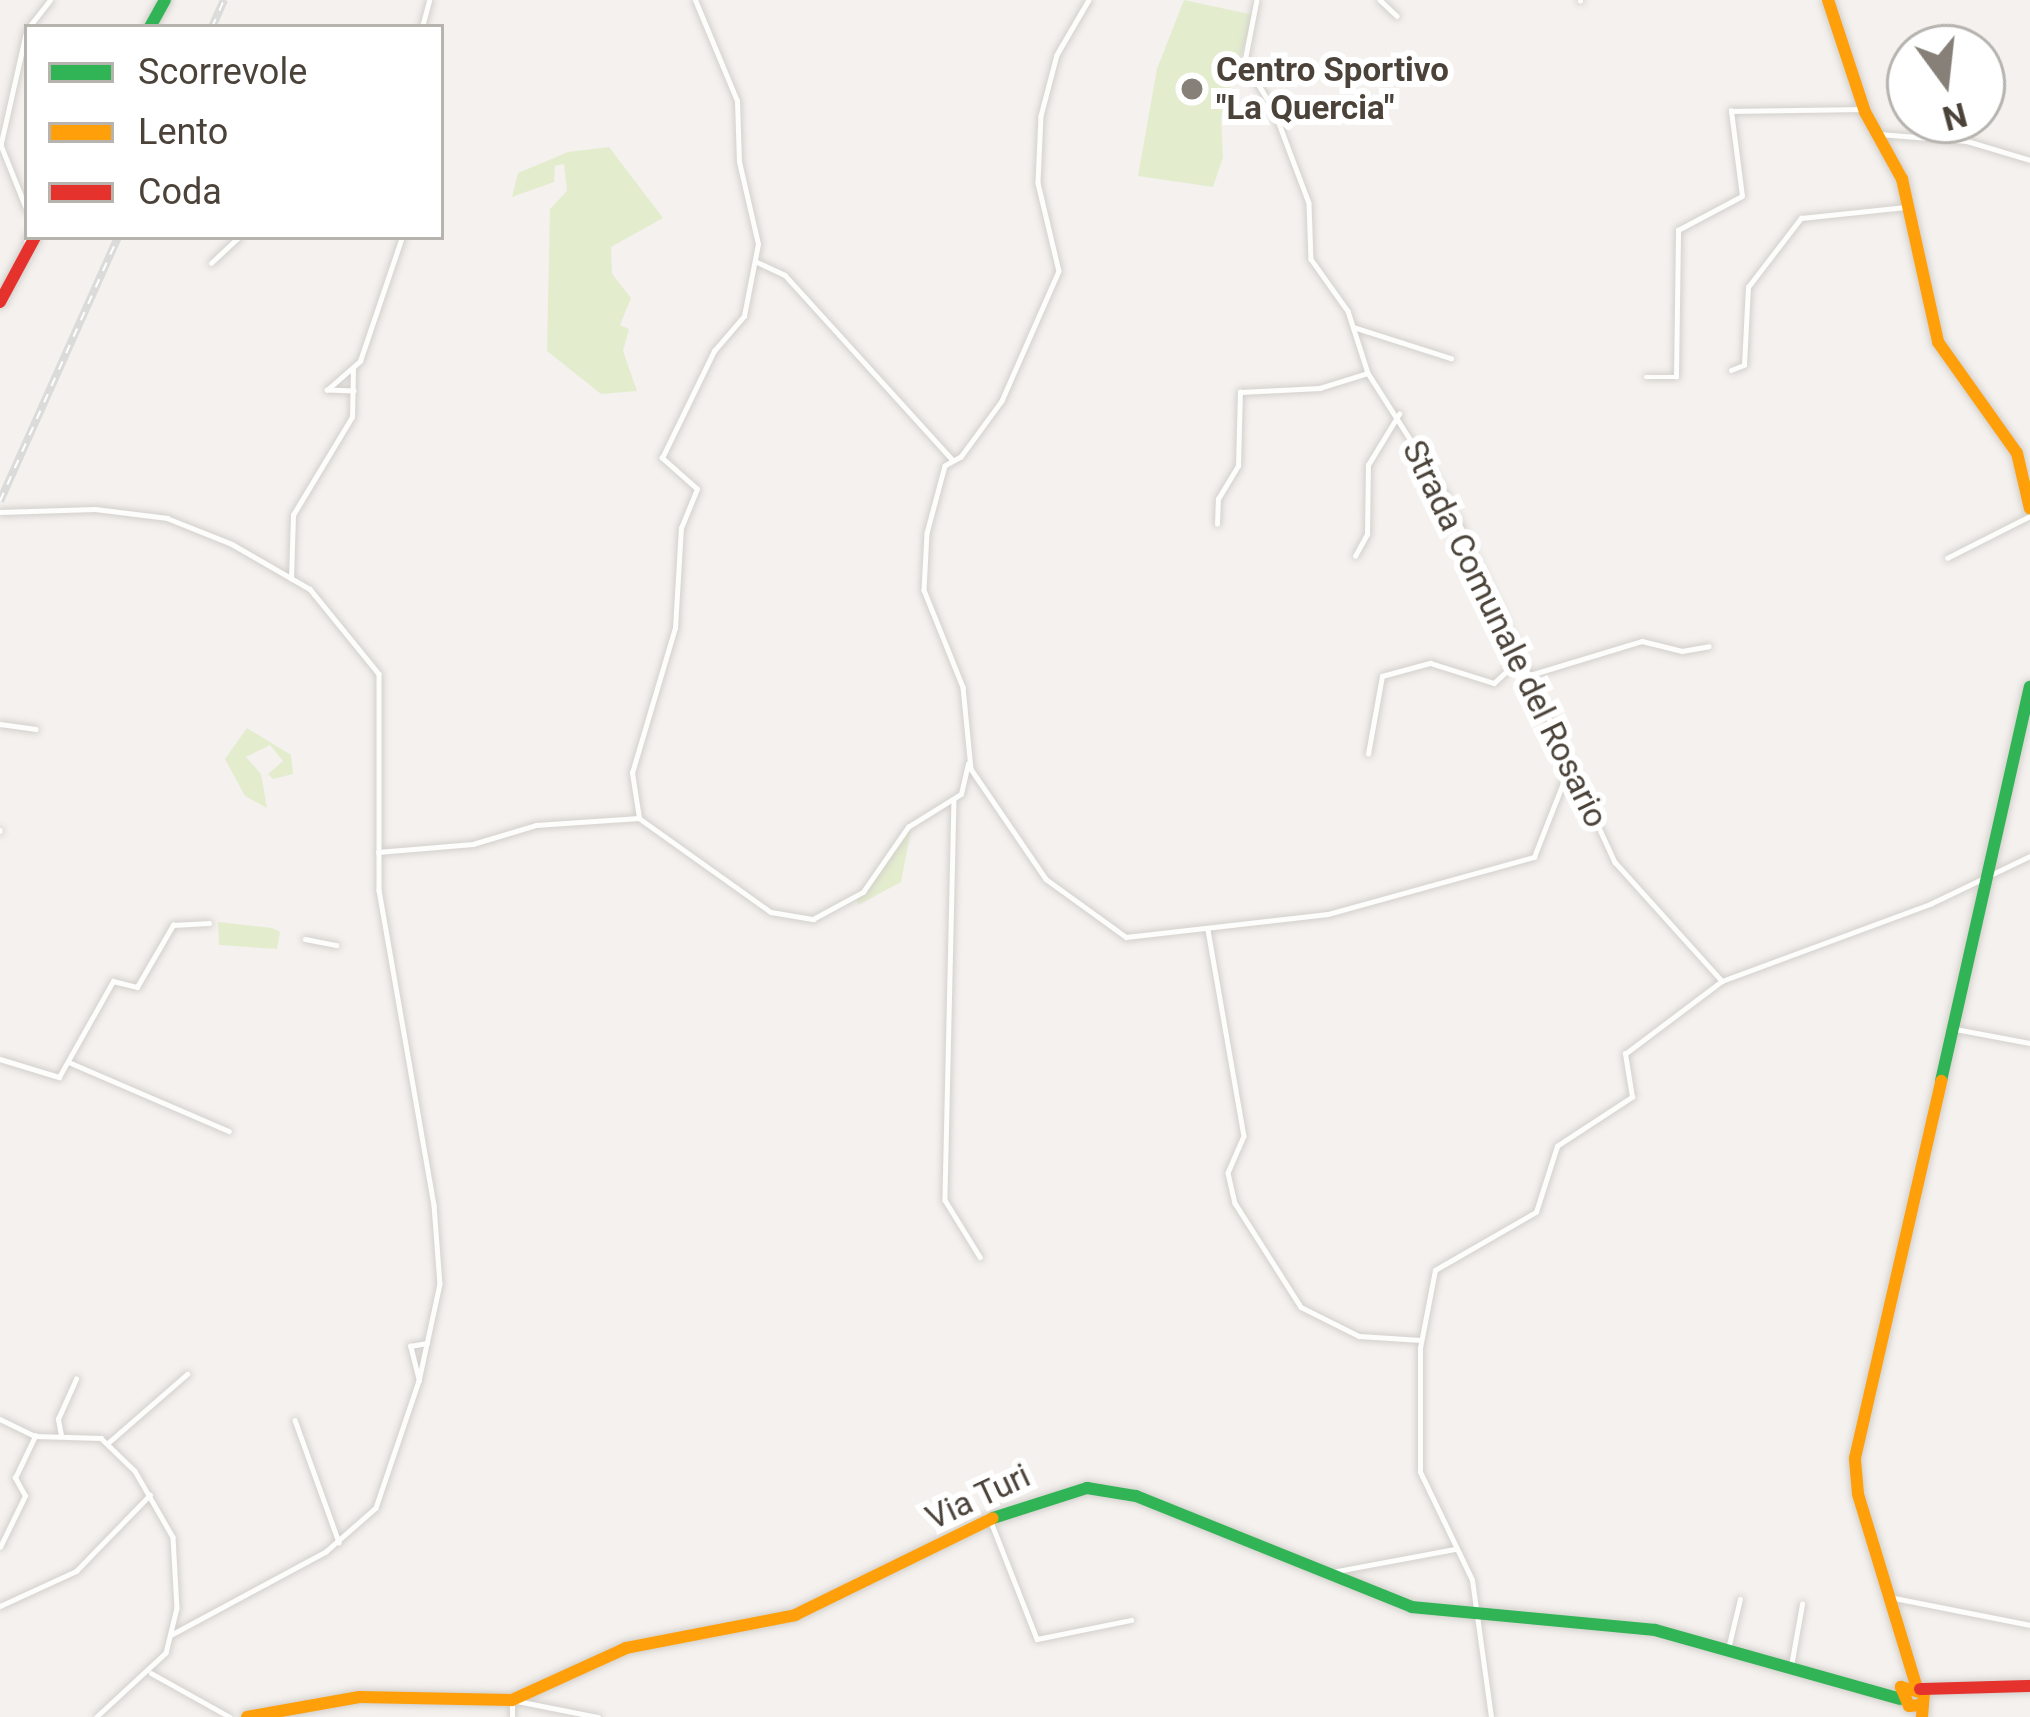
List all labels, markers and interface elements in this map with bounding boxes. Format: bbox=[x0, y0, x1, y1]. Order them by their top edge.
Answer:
legend bbox=[24, 24, 444, 240]
north arrow bbox=[1886, 24, 2006, 144]
place label: Centro Sportivo "La Quercia" bbox=[1216, 50, 1449, 128]
text: Scorrevole bbox=[138, 51, 307, 93]
marker: Centro Sportivo "La Quercia" bbox=[1179, 76, 1205, 102]
text: N bbox=[1938, 95, 1971, 138]
text: Lento bbox=[138, 111, 228, 153]
text: Coda bbox=[138, 171, 222, 213]
street label: Strada Comunale del Rosario bbox=[1394, 434, 1616, 834]
street label: Via Turi bbox=[919, 1456, 1037, 1538]

